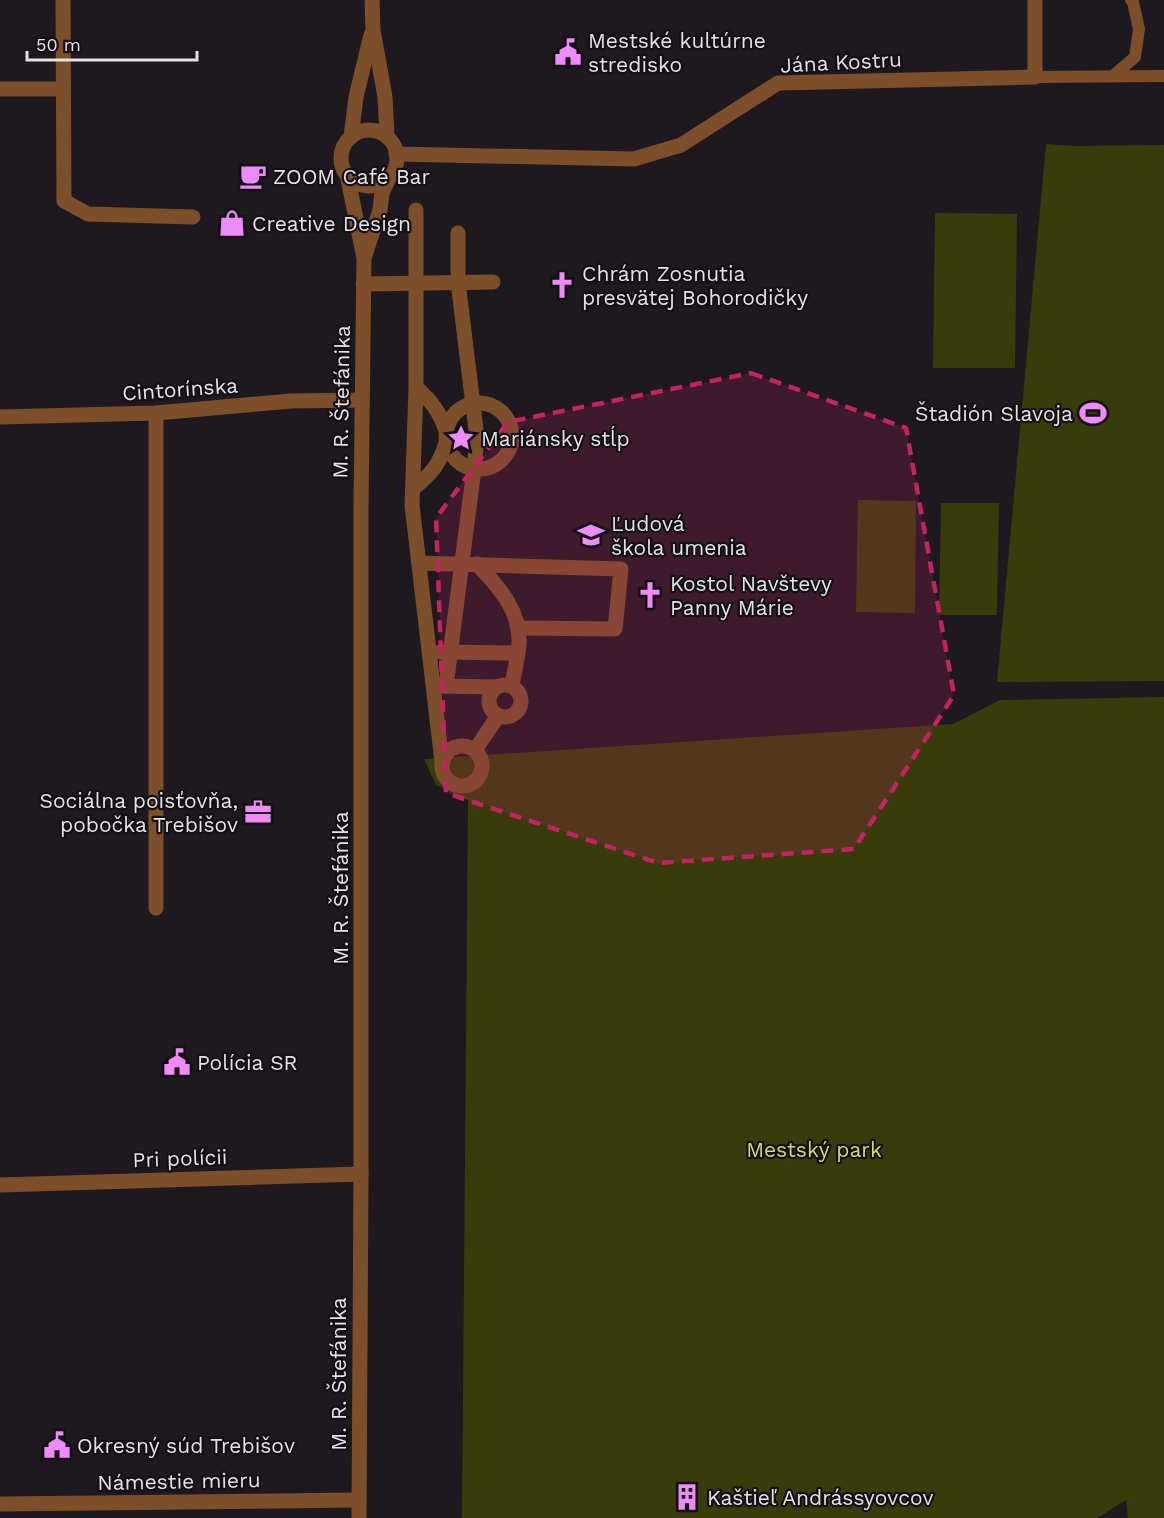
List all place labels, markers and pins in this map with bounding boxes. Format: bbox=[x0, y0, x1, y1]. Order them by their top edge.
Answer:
place label: Mestské kultúrne stredisko bbox=[588, 28, 766, 77]
public building icon: Mestské kultúrne stredisko bbox=[553, 37, 583, 67]
cafe icon: ZOOM Café Bar bbox=[238, 161, 268, 191]
place label: ZOOM Café Bar bbox=[273, 164, 430, 189]
shop icon: Creative Design bbox=[217, 208, 247, 238]
place label: Creative Design bbox=[252, 211, 411, 236]
place label: Chrám Zosnutia presvätej Bohorodičky bbox=[582, 261, 808, 310]
church icon: Chrám Zosnutia presvätej Bohorodičky bbox=[547, 270, 577, 300]
sports icon: Štadión Slavoja bbox=[1078, 398, 1108, 428]
place label: Štadión Slavoja bbox=[915, 401, 1073, 426]
place icon: Mariánsky stĺp bbox=[446, 423, 476, 453]
place label: Mariánsky stĺp bbox=[481, 426, 630, 451]
place label: Ľudová škola umenia bbox=[611, 511, 747, 560]
school or university icon: Ľudová škola umenia bbox=[576, 520, 606, 550]
place label: Kostol Navštevy Panny Márie bbox=[670, 571, 832, 620]
church icon: Kostol Navštevy Panny Márie bbox=[635, 580, 665, 610]
place label: Sociálna poisťovňa, pobočka Trebišov bbox=[40, 788, 238, 837]
office icon: Sociálna poisťovňa, pobočka Trebišov bbox=[243, 797, 273, 827]
public building icon: Polícia SR bbox=[162, 1047, 192, 1077]
place label: Polícia SR bbox=[197, 1050, 298, 1075]
public building icon: Okresný súd Trebišov bbox=[42, 1430, 72, 1460]
place label: Okresný súd Trebišov bbox=[77, 1433, 295, 1458]
building icon: Kaštieľ Andrássyovcov bbox=[672, 1482, 702, 1512]
place label: Kaštieľ Andrássyovcov bbox=[707, 1485, 934, 1510]

